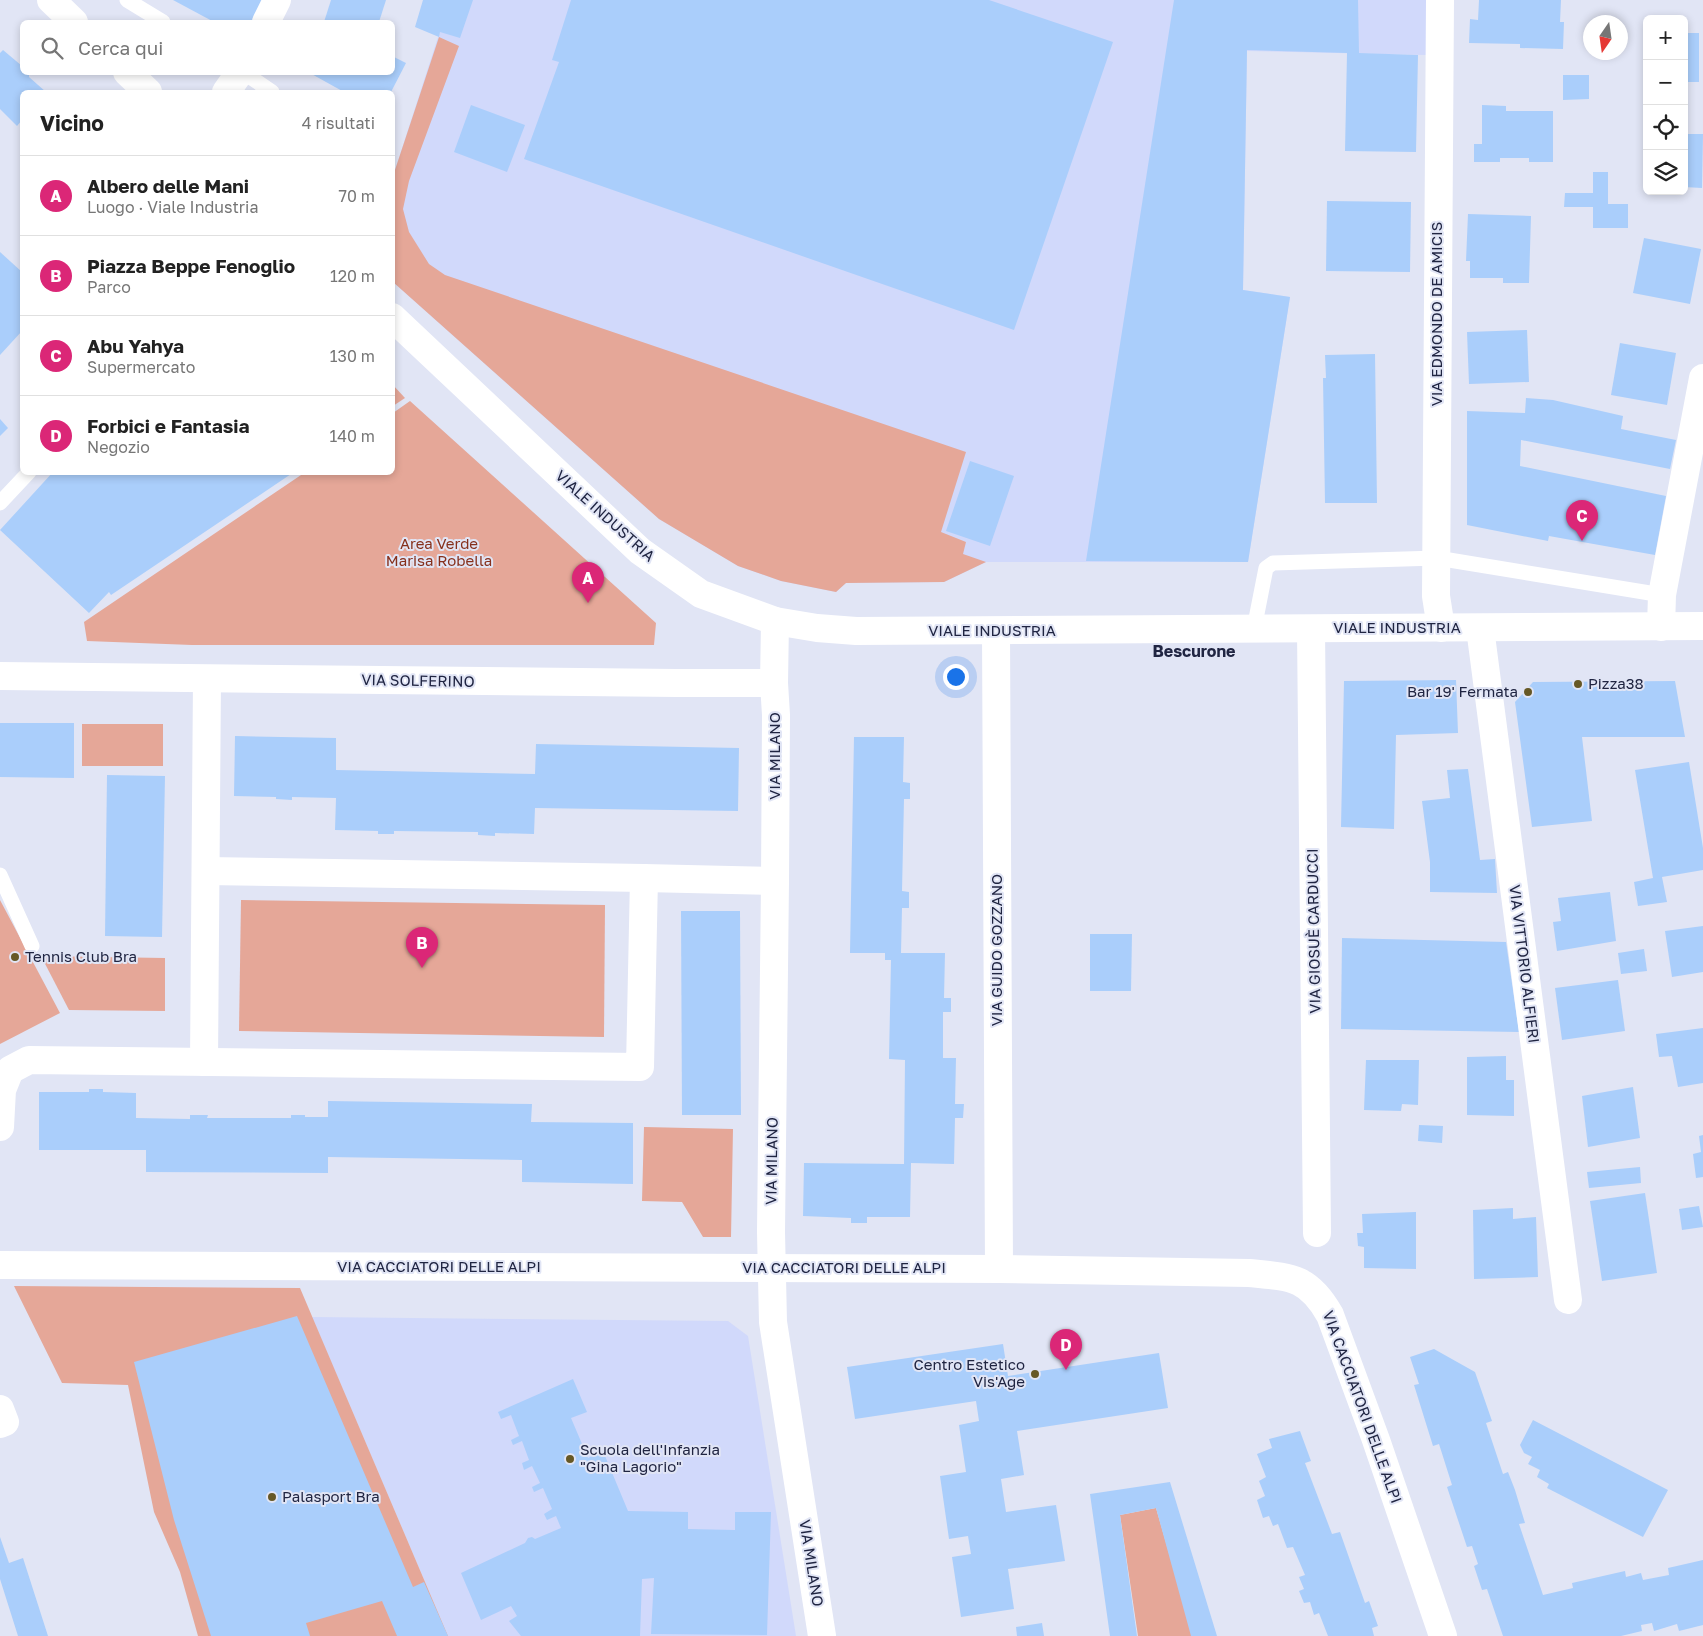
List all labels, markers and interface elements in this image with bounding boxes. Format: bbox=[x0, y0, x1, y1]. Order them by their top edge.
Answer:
north arrow bbox=[1583, 15, 1628, 60]
map controls bbox=[1643, 15, 1688, 195]
button: + bbox=[1643, 15, 1688, 60]
search box bbox=[20, 20, 395, 75]
icon: search bbox=[38, 34, 66, 62]
text: Cerca qui bbox=[78, 36, 163, 59]
button: − bbox=[1643, 60, 1688, 105]
button: locate bbox=[1643, 105, 1688, 150]
text: Vicino bbox=[40, 110, 104, 136]
text: 4 risultati bbox=[302, 113, 375, 133]
button: layers bbox=[1643, 150, 1688, 195]
text: Albero delle Mani bbox=[87, 174, 249, 197]
text: A bbox=[50, 186, 62, 206]
text: 70 m bbox=[338, 186, 375, 206]
text: Luogo · Viale Industria bbox=[87, 197, 258, 217]
street label: VIA EDMONDO DE AMICIS bbox=[1427, 222, 1445, 406]
text: Piazza Beppe Fenoglio bbox=[87, 254, 295, 277]
text: B bbox=[50, 266, 62, 286]
text: 120 m bbox=[330, 266, 375, 286]
text: Parco bbox=[87, 277, 131, 297]
text: Abu Yahya bbox=[87, 334, 184, 357]
text: C bbox=[50, 346, 62, 366]
text: 130 m bbox=[330, 346, 375, 366]
text: Supermercato bbox=[87, 357, 195, 377]
text: Forbici e Fantasia bbox=[87, 414, 250, 437]
text: D bbox=[50, 426, 62, 446]
text: 140 m bbox=[329, 426, 375, 446]
text: Negozio bbox=[87, 437, 150, 457]
street label: VIALE INDUSTRIA bbox=[552, 466, 659, 565]
pin: C bbox=[1566, 500, 1598, 541]
park label: Area Verde Marisa Robella bbox=[386, 534, 492, 569]
pin: A bbox=[572, 562, 604, 603]
street label: VIALE INDUSTRIA bbox=[1333, 618, 1461, 636]
street label: VIALE INDUSTRIA bbox=[928, 621, 1056, 639]
district label: Bescurone bbox=[1152, 641, 1236, 661]
your location bbox=[943, 664, 969, 690]
street label: VIA SOLFERINO bbox=[361, 670, 475, 690]
place label: Pizza38 bbox=[1588, 674, 1644, 692]
marker: Pizza38 bbox=[1572, 678, 1584, 690]
place label: Bar 19' Fermata bbox=[1407, 682, 1518, 700]
marker: Bar 19' Fermata bbox=[1522, 686, 1534, 698]
street label: VIA MILANO bbox=[765, 712, 783, 800]
street label: VIA GIOSUÈ CARDUCCI bbox=[1303, 848, 1323, 1014]
street label: VIA GUIDO GOZZANO bbox=[987, 874, 1005, 1026]
street label: VIA VITTORIO ALFIERI bbox=[1506, 884, 1544, 1044]
pin: B bbox=[406, 927, 438, 968]
place label: Tennis Club Bra bbox=[25, 947, 137, 965]
marker: Tennis Club Bra bbox=[9, 951, 21, 963]
street label: VIA MILANO bbox=[761, 1117, 781, 1205]
street label: VIA CACCIATORI DELLE ALPI bbox=[337, 1257, 541, 1275]
street label: VIA CACCIATORI DELLE ALPI bbox=[742, 1258, 946, 1276]
street label: VIA CACCIATORI DELLE ALPI bbox=[1320, 1308, 1406, 1505]
pin: D bbox=[1050, 1329, 1082, 1370]
place label: Centro Estetico Vis'Age bbox=[914, 1355, 1025, 1390]
marker: Centro Estetico Vis'Age bbox=[1029, 1368, 1041, 1380]
place label: Scuola dell'Infanzia "Gina Lagorio" bbox=[580, 1440, 720, 1475]
marker: Scuola dell'Infanzia "Gina Lagorio" bbox=[564, 1453, 576, 1465]
place label: Palasport Bra bbox=[282, 1487, 380, 1505]
marker: Palasport Bra bbox=[266, 1491, 278, 1503]
street label: VIA MILANO bbox=[796, 1518, 828, 1608]

